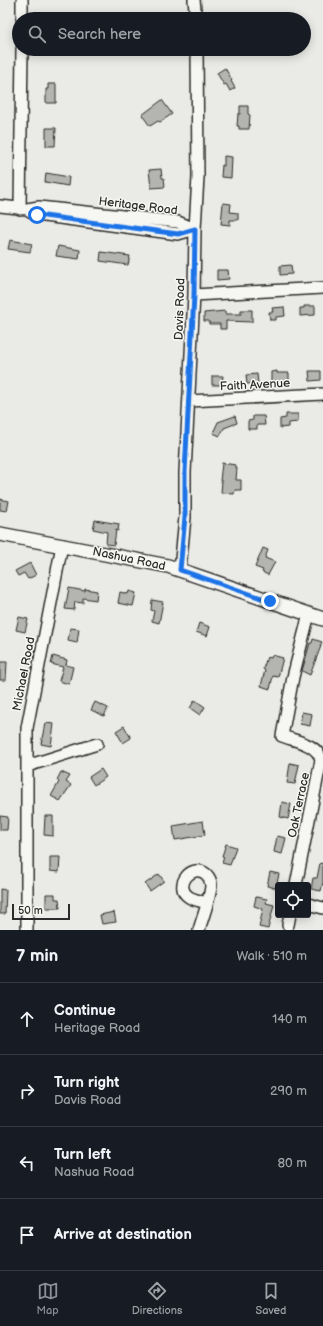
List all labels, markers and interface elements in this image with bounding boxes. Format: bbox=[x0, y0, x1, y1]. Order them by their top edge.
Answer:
search box bbox=[12, 12, 311, 56]
icon: search bbox=[26, 23, 48, 45]
text: Search here bbox=[58, 25, 141, 44]
street label: Heritage Road bbox=[98, 194, 178, 218]
route start bbox=[28, 206, 46, 224]
street label: Davis Road bbox=[171, 278, 189, 340]
street label: Faith Avenue bbox=[220, 376, 290, 394]
street label: Nashua Road bbox=[91, 544, 167, 574]
route end bbox=[261, 592, 279, 610]
street label: Michael Road bbox=[9, 636, 39, 712]
street label: Oak Terrace bbox=[285, 771, 313, 839]
map controls bbox=[275, 882, 311, 918]
button: locate bbox=[275, 882, 311, 918]
scale bar bbox=[12, 902, 70, 921]
text: 50 m bbox=[18, 904, 43, 917]
text: 7 min bbox=[16, 946, 58, 966]
text: Walk · 510 m bbox=[236, 948, 307, 964]
text: Continue bbox=[54, 1001, 116, 1020]
icon: ahead bbox=[16, 1008, 38, 1030]
text: 140 m bbox=[272, 1011, 307, 1027]
text: Heritage Road bbox=[54, 1020, 140, 1036]
text: Turn right bbox=[54, 1073, 119, 1092]
icon: right bbox=[16, 1080, 38, 1102]
text: 290 m bbox=[270, 1083, 307, 1099]
text: Davis Road bbox=[54, 1092, 121, 1108]
text: Turn left bbox=[54, 1145, 111, 1164]
icon: left bbox=[16, 1152, 38, 1174]
text: 80 m bbox=[278, 1155, 307, 1171]
text: Nashua Road bbox=[54, 1164, 134, 1180]
icon: arrive bbox=[16, 1224, 38, 1246]
text: Arrive at destination bbox=[54, 1225, 192, 1244]
tab: Map bbox=[37, 1280, 59, 1317]
tab: Directions bbox=[132, 1280, 182, 1317]
tab: Saved bbox=[256, 1280, 286, 1317]

